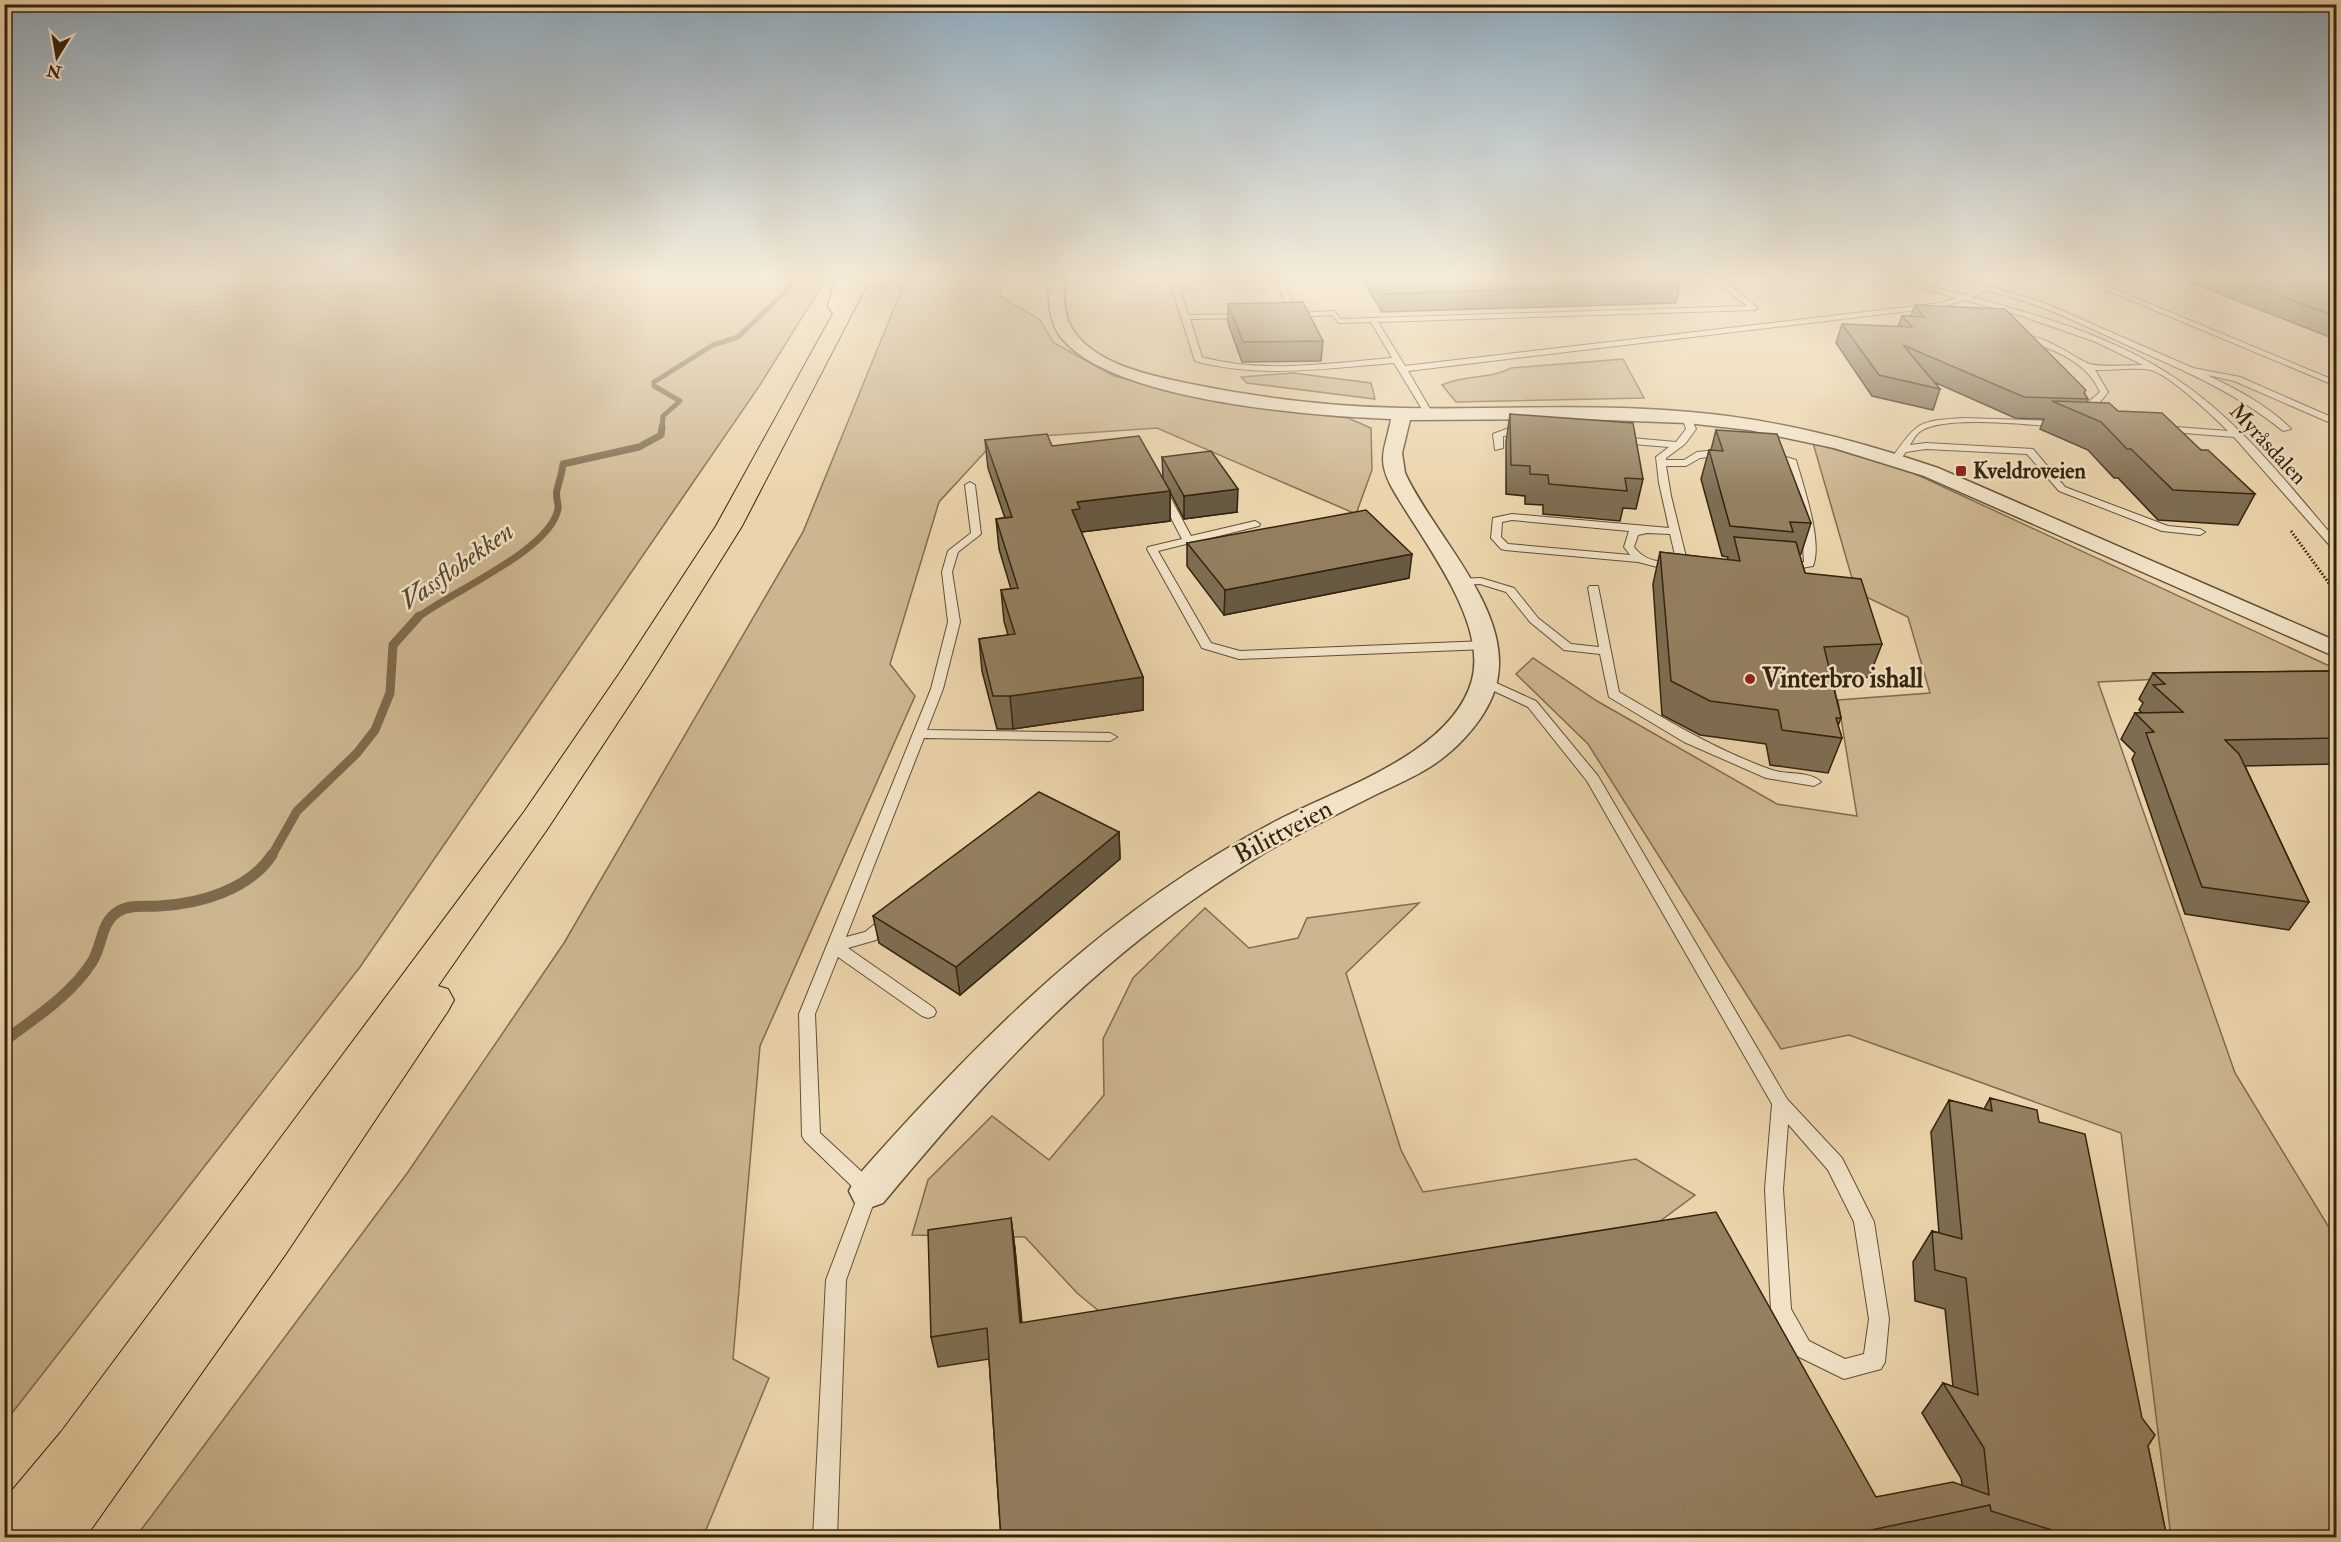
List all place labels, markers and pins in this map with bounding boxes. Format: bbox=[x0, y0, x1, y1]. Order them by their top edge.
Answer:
place label: Kveldroveien bbox=[1973, 457, 2086, 485]
marker: Kveldroveien bbox=[1954, 464, 1968, 478]
place label: Vinterbro ishall bbox=[1761, 663, 1923, 695]
marker: Vinterbro ishall bbox=[1743, 672, 1757, 686]

